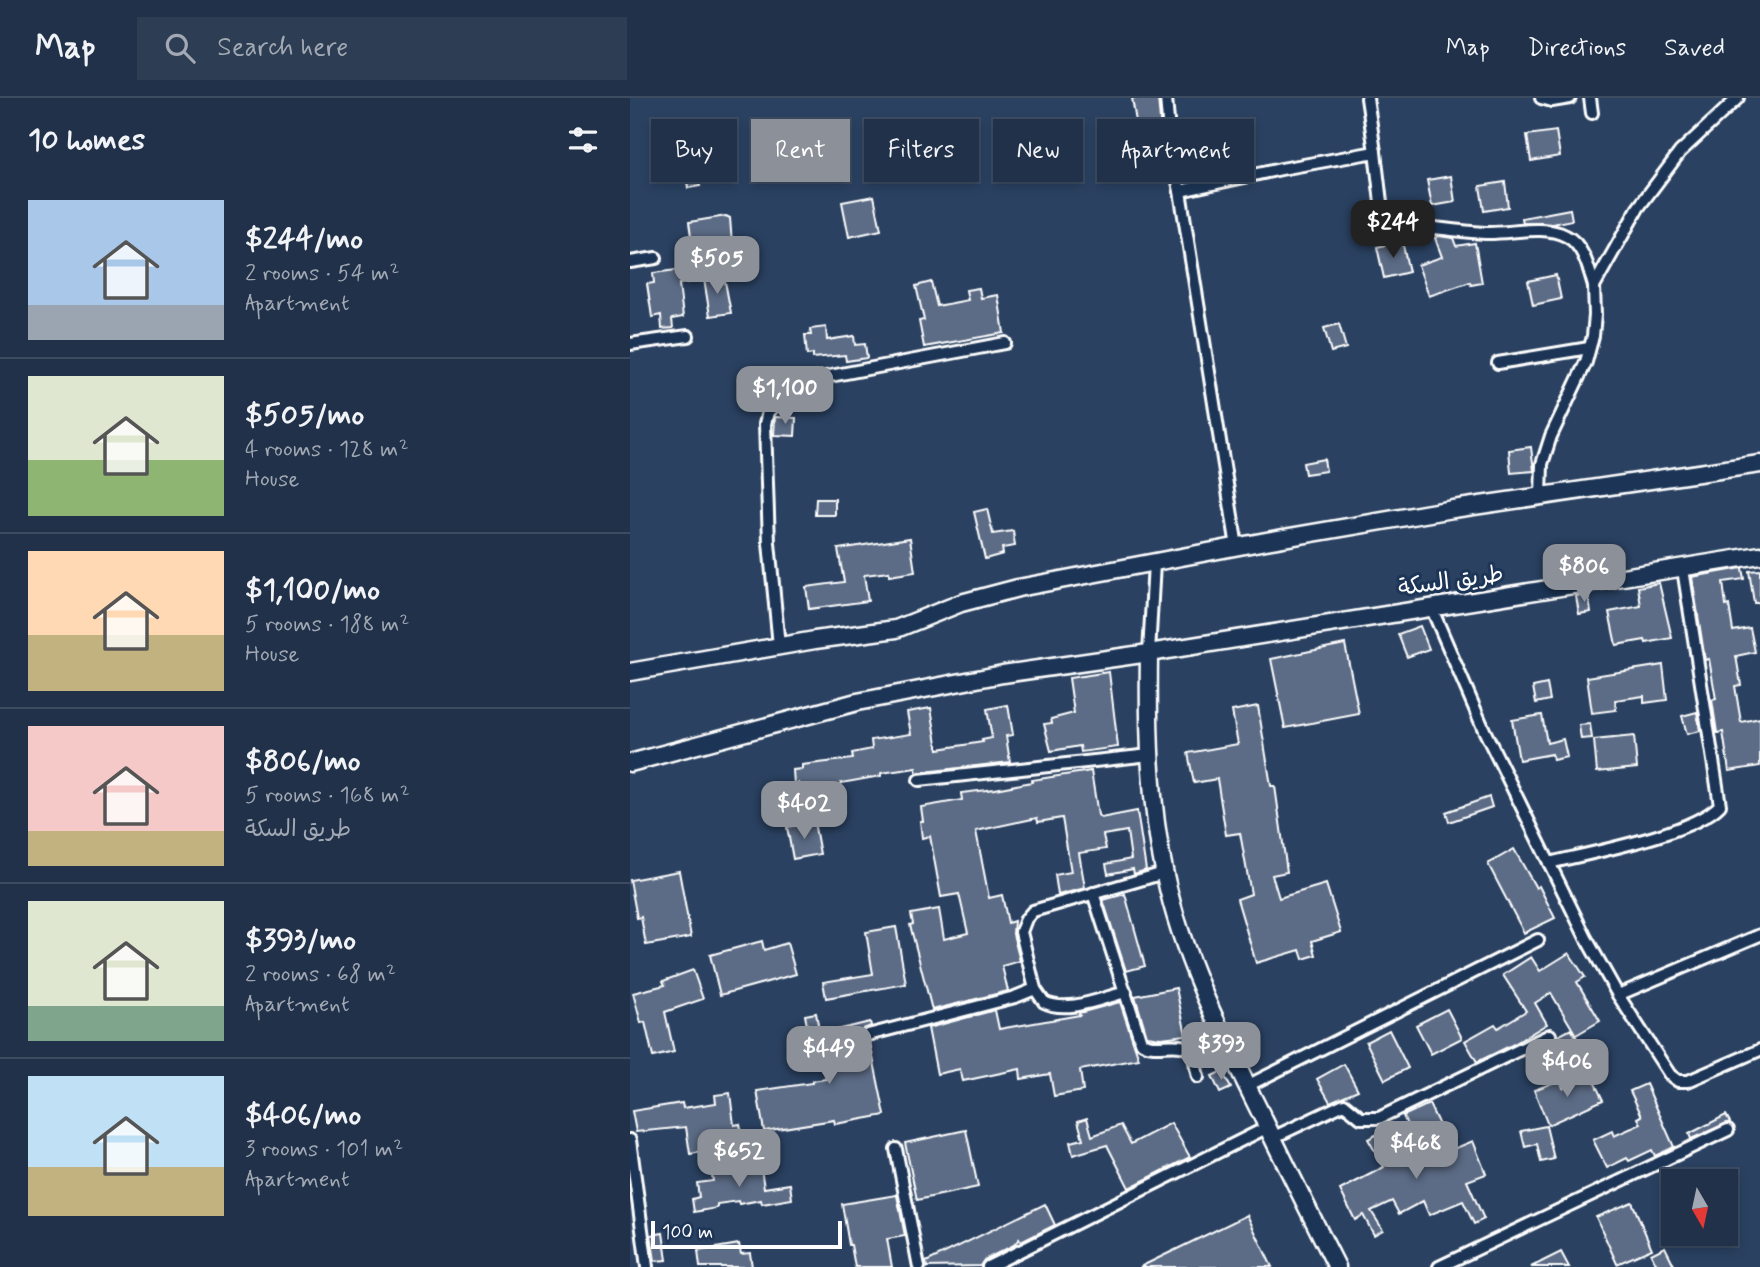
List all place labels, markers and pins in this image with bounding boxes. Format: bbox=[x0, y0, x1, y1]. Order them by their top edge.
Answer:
pin: $244 bbox=[1352, 200, 1434, 260]
pin: $505 bbox=[676, 236, 758, 296]
pin: $1,100 bbox=[728, 366, 842, 426]
pin: $806 bbox=[1543, 545, 1625, 604]
pin: $402 bbox=[763, 782, 845, 841]
pin: $393 bbox=[1180, 1023, 1262, 1082]
pin: $449 bbox=[788, 1026, 870, 1086]
pin: $406 bbox=[1526, 1040, 1608, 1099]
pin: $468 bbox=[1375, 1122, 1457, 1181]
pin: $652 bbox=[698, 1130, 780, 1189]

